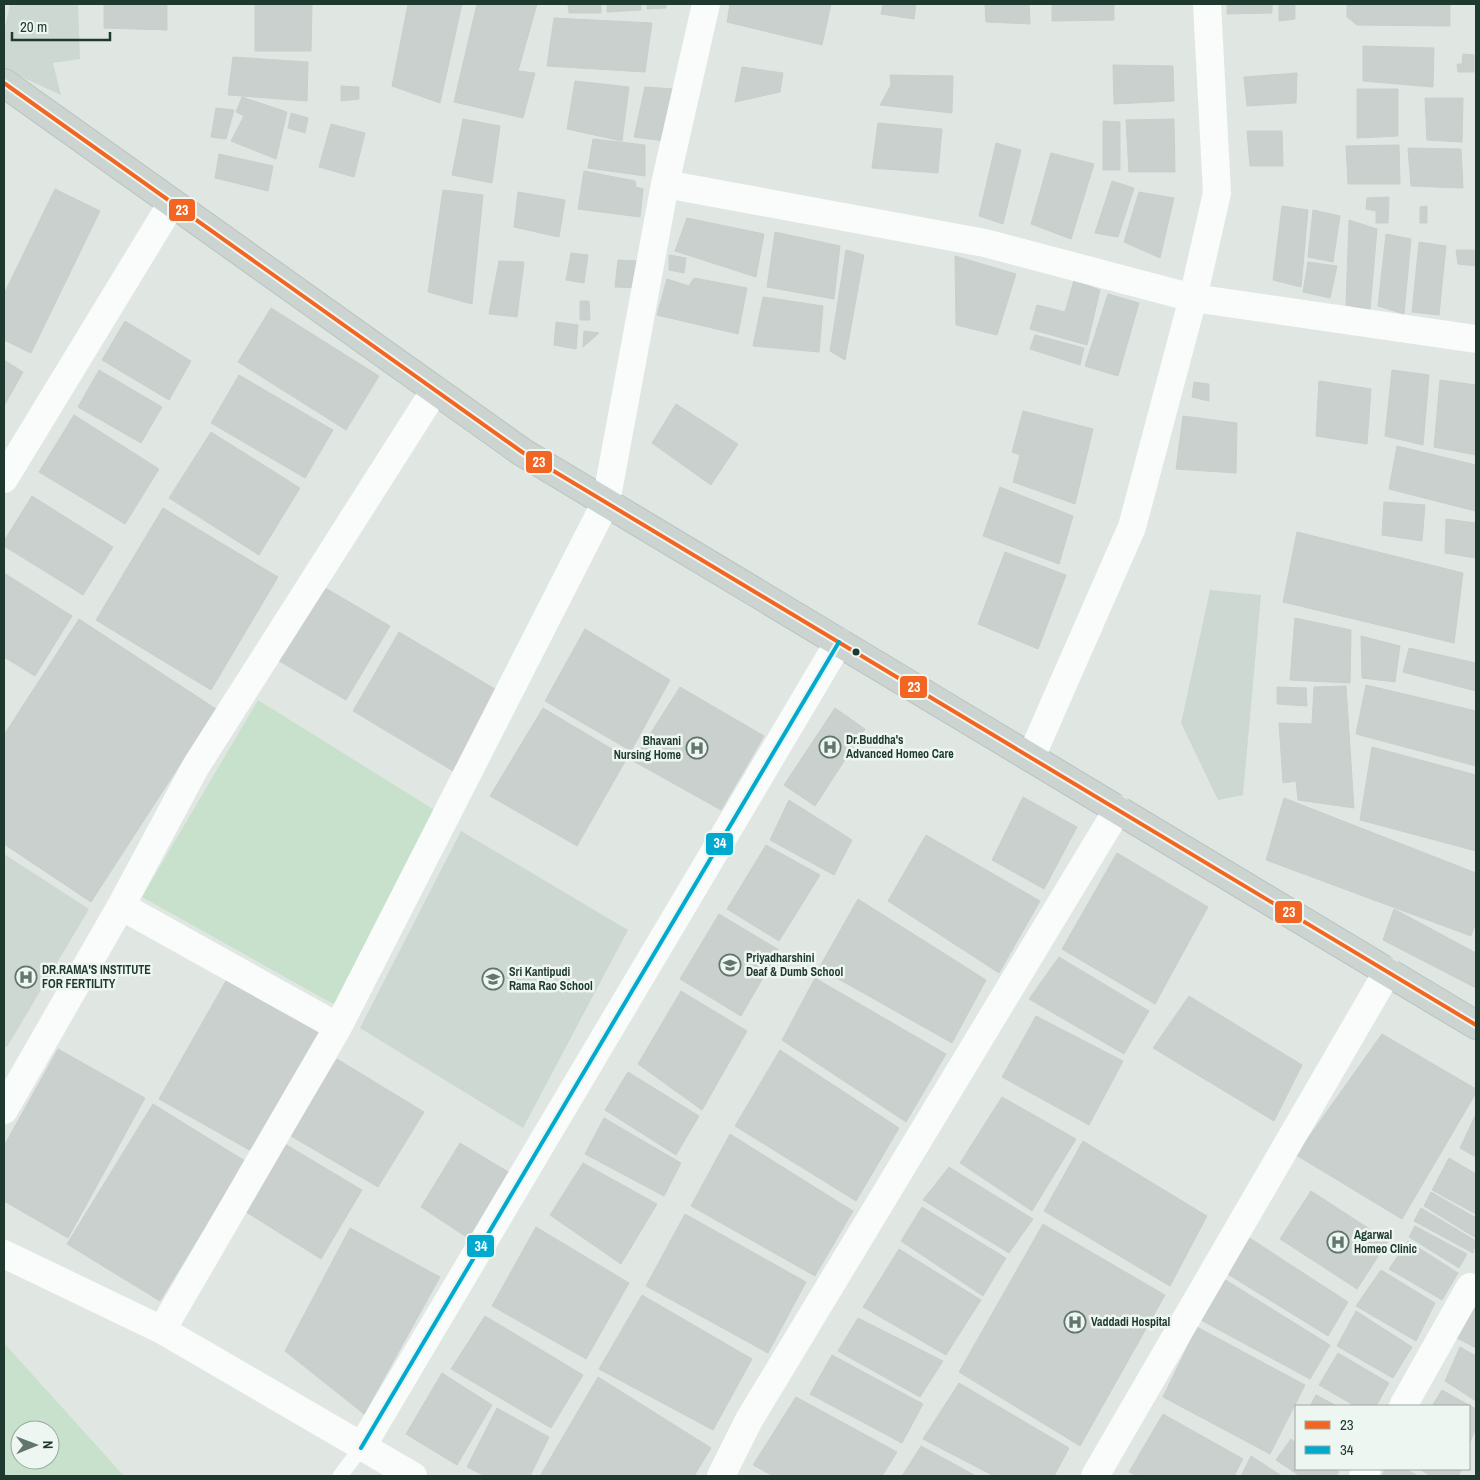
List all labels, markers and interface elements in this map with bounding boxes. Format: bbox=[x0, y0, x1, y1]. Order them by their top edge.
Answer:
scale bar bbox=[12, 10, 110, 42]
text: 20 m bbox=[20, 16, 47, 37]
line badge: 23 bbox=[168, 198, 196, 222]
text: 23 bbox=[176, 201, 188, 219]
line badge: 23 bbox=[525, 450, 553, 474]
text: 23 bbox=[533, 453, 545, 471]
unlabelled marker bbox=[851, 647, 861, 657]
line badge: 23 bbox=[899, 675, 928, 699]
text: 23 bbox=[908, 678, 920, 696]
place label: Dr.Buddha's Advanced Homeo Care bbox=[846, 732, 954, 762]
place label: Bhavani Nursing Home bbox=[614, 733, 682, 763]
hospital icon: Dr.Buddha's Advanced Homeo Care bbox=[818, 735, 842, 759]
hospital icon: Bhavani Nursing Home bbox=[685, 736, 709, 760]
line badge: 34 bbox=[705, 832, 734, 856]
text: 34 bbox=[714, 834, 727, 852]
line badge: 23 bbox=[1274, 900, 1303, 924]
text: 23 bbox=[1283, 903, 1295, 921]
place label: Priyadharshini Deaf & Dumb School bbox=[746, 950, 844, 980]
school or university icon: Priyadharshini Deaf & Dumb School bbox=[718, 953, 742, 977]
place label: DR.RAMA'S INSTITUTE FOR FERTILITY bbox=[42, 962, 151, 992]
place label: Sri Kantipudi Rama Rao School bbox=[509, 964, 593, 994]
hospital icon: DR.RAMA'S INSTITUTE FOR FERTILITY bbox=[14, 965, 38, 989]
school or university icon: Sri Kantipudi Rama Rao School bbox=[481, 967, 505, 991]
place label: Agarwal Homeo Clinic bbox=[1354, 1227, 1417, 1257]
hospital icon: Agarwal Homeo Clinic bbox=[1326, 1230, 1350, 1254]
line badge: 34 bbox=[466, 1234, 495, 1258]
text: 34 bbox=[475, 1237, 488, 1255]
hospital icon: Vaddadi Hospital bbox=[1063, 1310, 1087, 1334]
place label: Vaddadi Hospital bbox=[1091, 1314, 1171, 1330]
legend bbox=[1295, 1405, 1470, 1470]
text: 23 bbox=[1340, 1414, 1354, 1435]
north arrow bbox=[10, 1420, 60, 1470]
text: 34 bbox=[1340, 1439, 1354, 1460]
text: N bbox=[39, 1440, 57, 1449]

